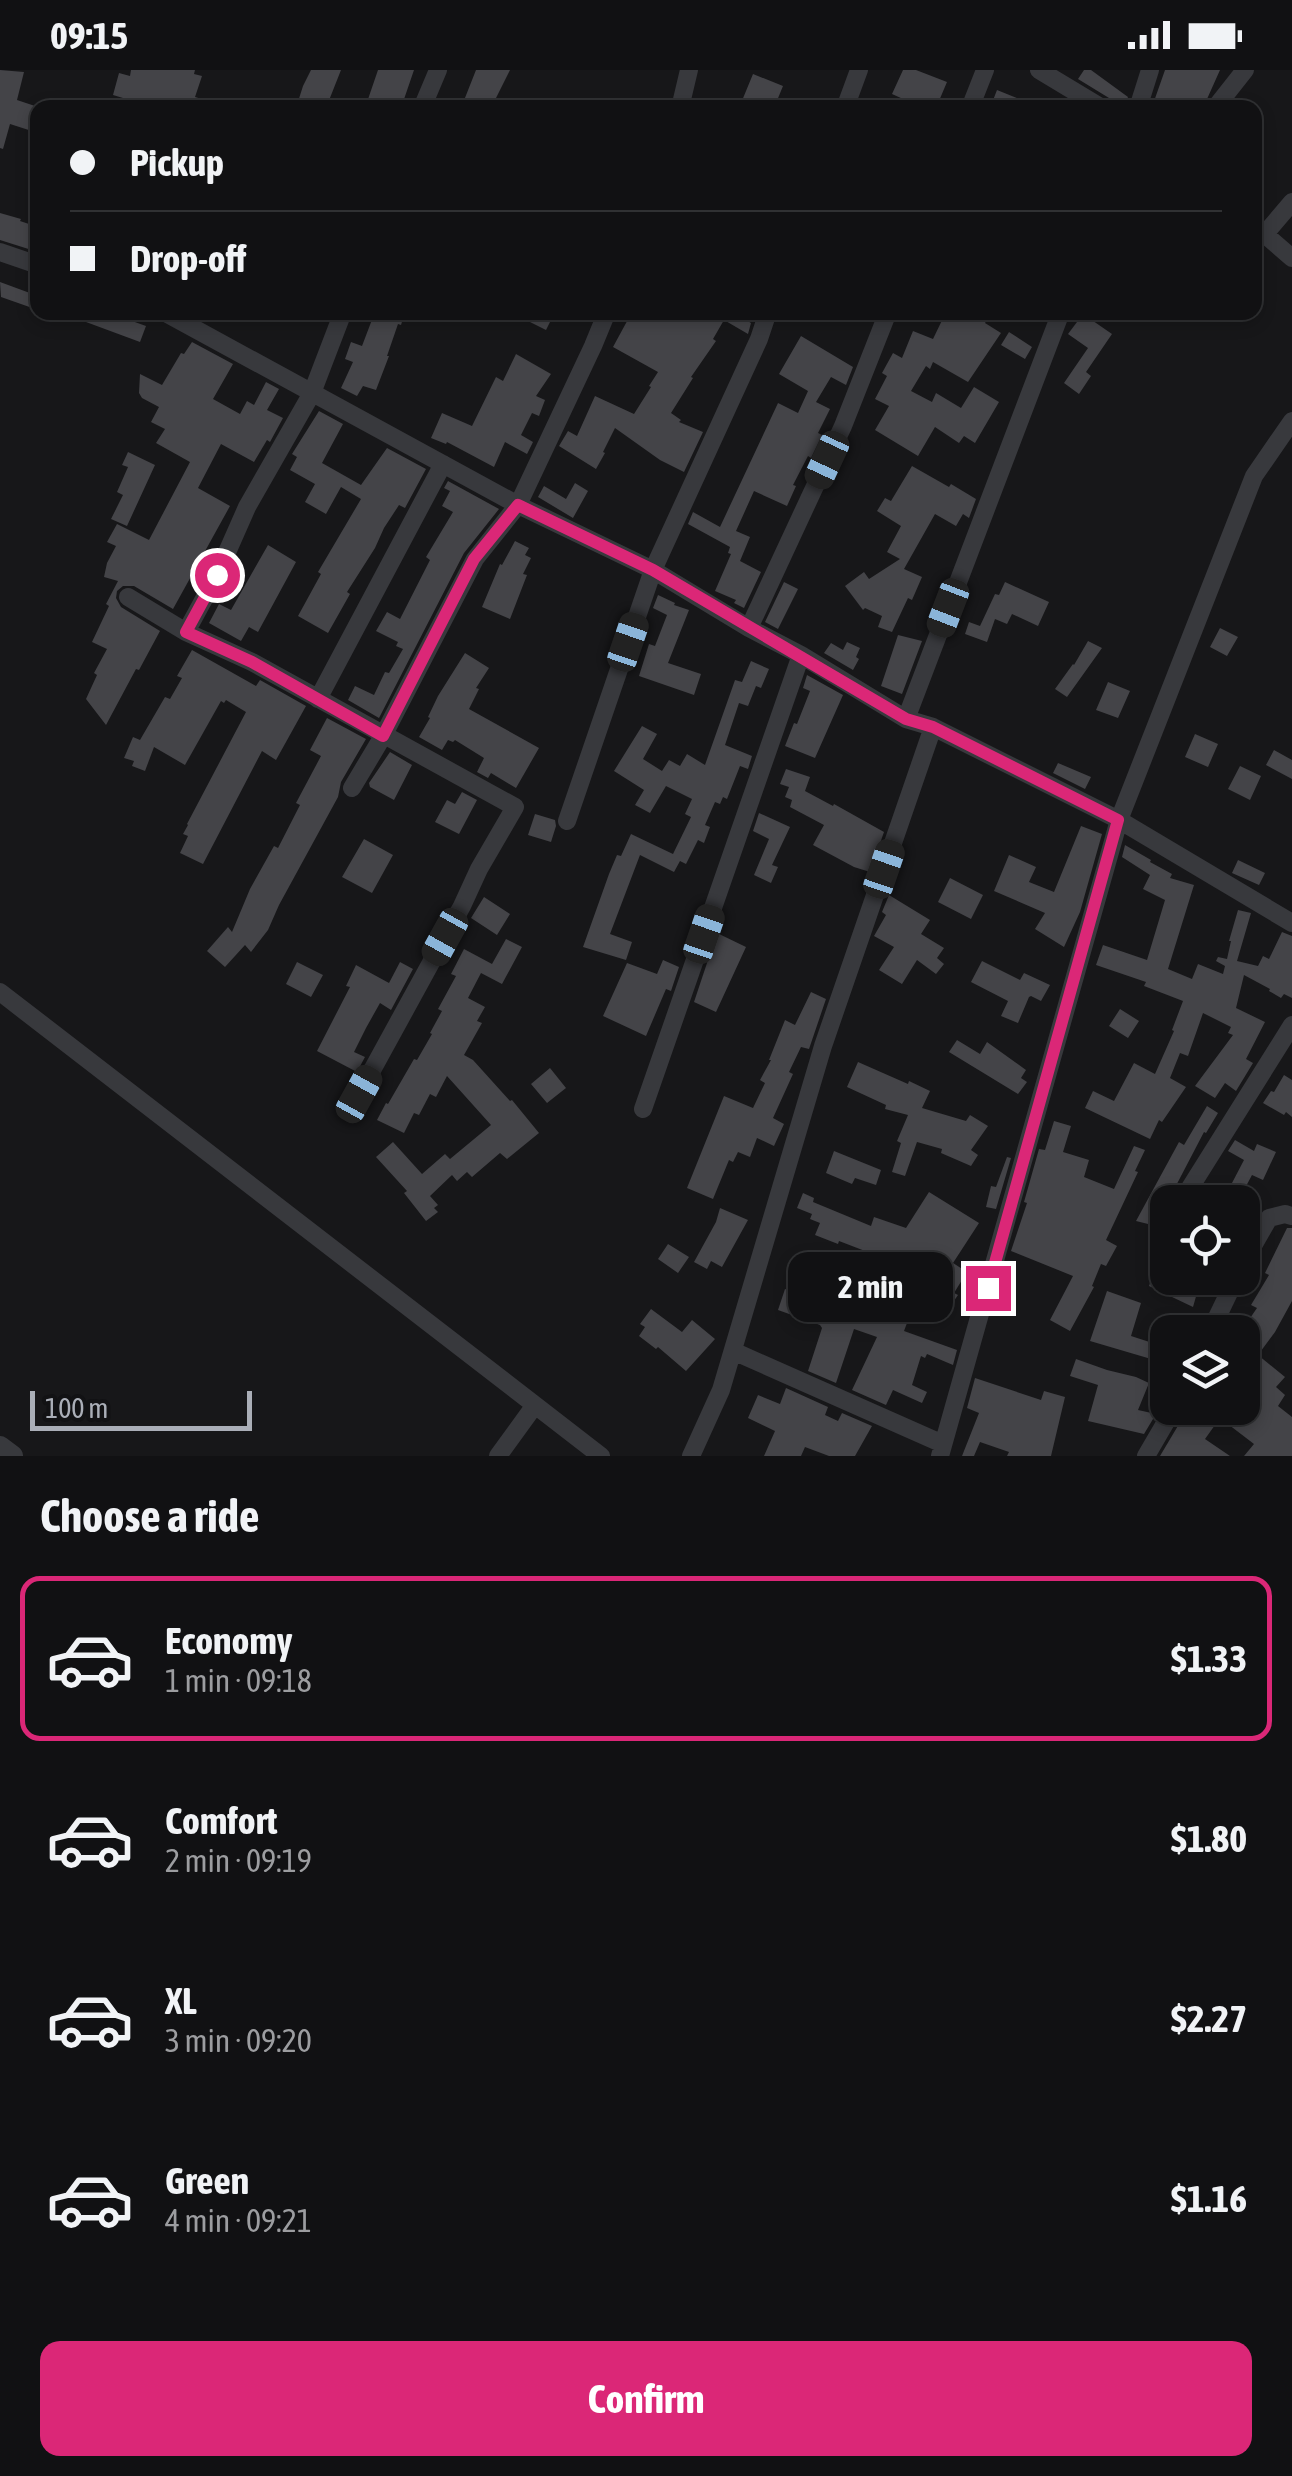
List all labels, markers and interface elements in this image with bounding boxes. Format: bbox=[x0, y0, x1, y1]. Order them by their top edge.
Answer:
text: 09:15 bbox=[50, 14, 128, 57]
text: Pickup bbox=[130, 141, 224, 184]
text: Drop-off bbox=[130, 237, 246, 280]
car bbox=[801, 426, 853, 494]
route start bbox=[195, 553, 240, 598]
car bbox=[923, 575, 973, 641]
car bbox=[604, 609, 652, 675]
car bbox=[860, 836, 908, 902]
car bbox=[680, 901, 728, 967]
car bbox=[417, 903, 473, 971]
car bbox=[331, 1060, 387, 1128]
map controls bbox=[1150, 1185, 1260, 1425]
button: locate bbox=[1150, 1185, 1260, 1295]
callout: 2 min bbox=[788, 1253, 953, 1323]
route end bbox=[966, 1266, 1011, 1311]
text: 2 min bbox=[838, 1268, 903, 1305]
button: layers bbox=[1150, 1315, 1260, 1425]
scale bar bbox=[30, 1386, 252, 1430]
text: 100 m bbox=[45, 1392, 108, 1424]
text: Choose a ride bbox=[40, 1490, 259, 1542]
icon: car bbox=[45, 1614, 135, 1704]
text: Economy bbox=[165, 1619, 292, 1662]
text: $1.33 bbox=[1171, 1637, 1247, 1680]
text: 1 min · 09:18 bbox=[165, 1662, 312, 1699]
icon: car bbox=[45, 1794, 135, 1884]
text: Comfort bbox=[165, 1799, 277, 1842]
text: $1.80 bbox=[1171, 1817, 1247, 1860]
text: 2 min · 09:19 bbox=[165, 1842, 312, 1879]
icon: car bbox=[45, 1974, 135, 2064]
text: XL bbox=[165, 1979, 197, 2022]
text: $2.27 bbox=[1171, 1997, 1247, 2040]
text: 3 min · 09:20 bbox=[165, 2022, 312, 2059]
icon: car bbox=[45, 2154, 135, 2244]
text: Green bbox=[165, 2159, 249, 2202]
text: $1.16 bbox=[1171, 2177, 1247, 2220]
text: 4 min · 09:21 bbox=[165, 2202, 312, 2239]
button: Confirm bbox=[40, 2341, 1252, 2456]

